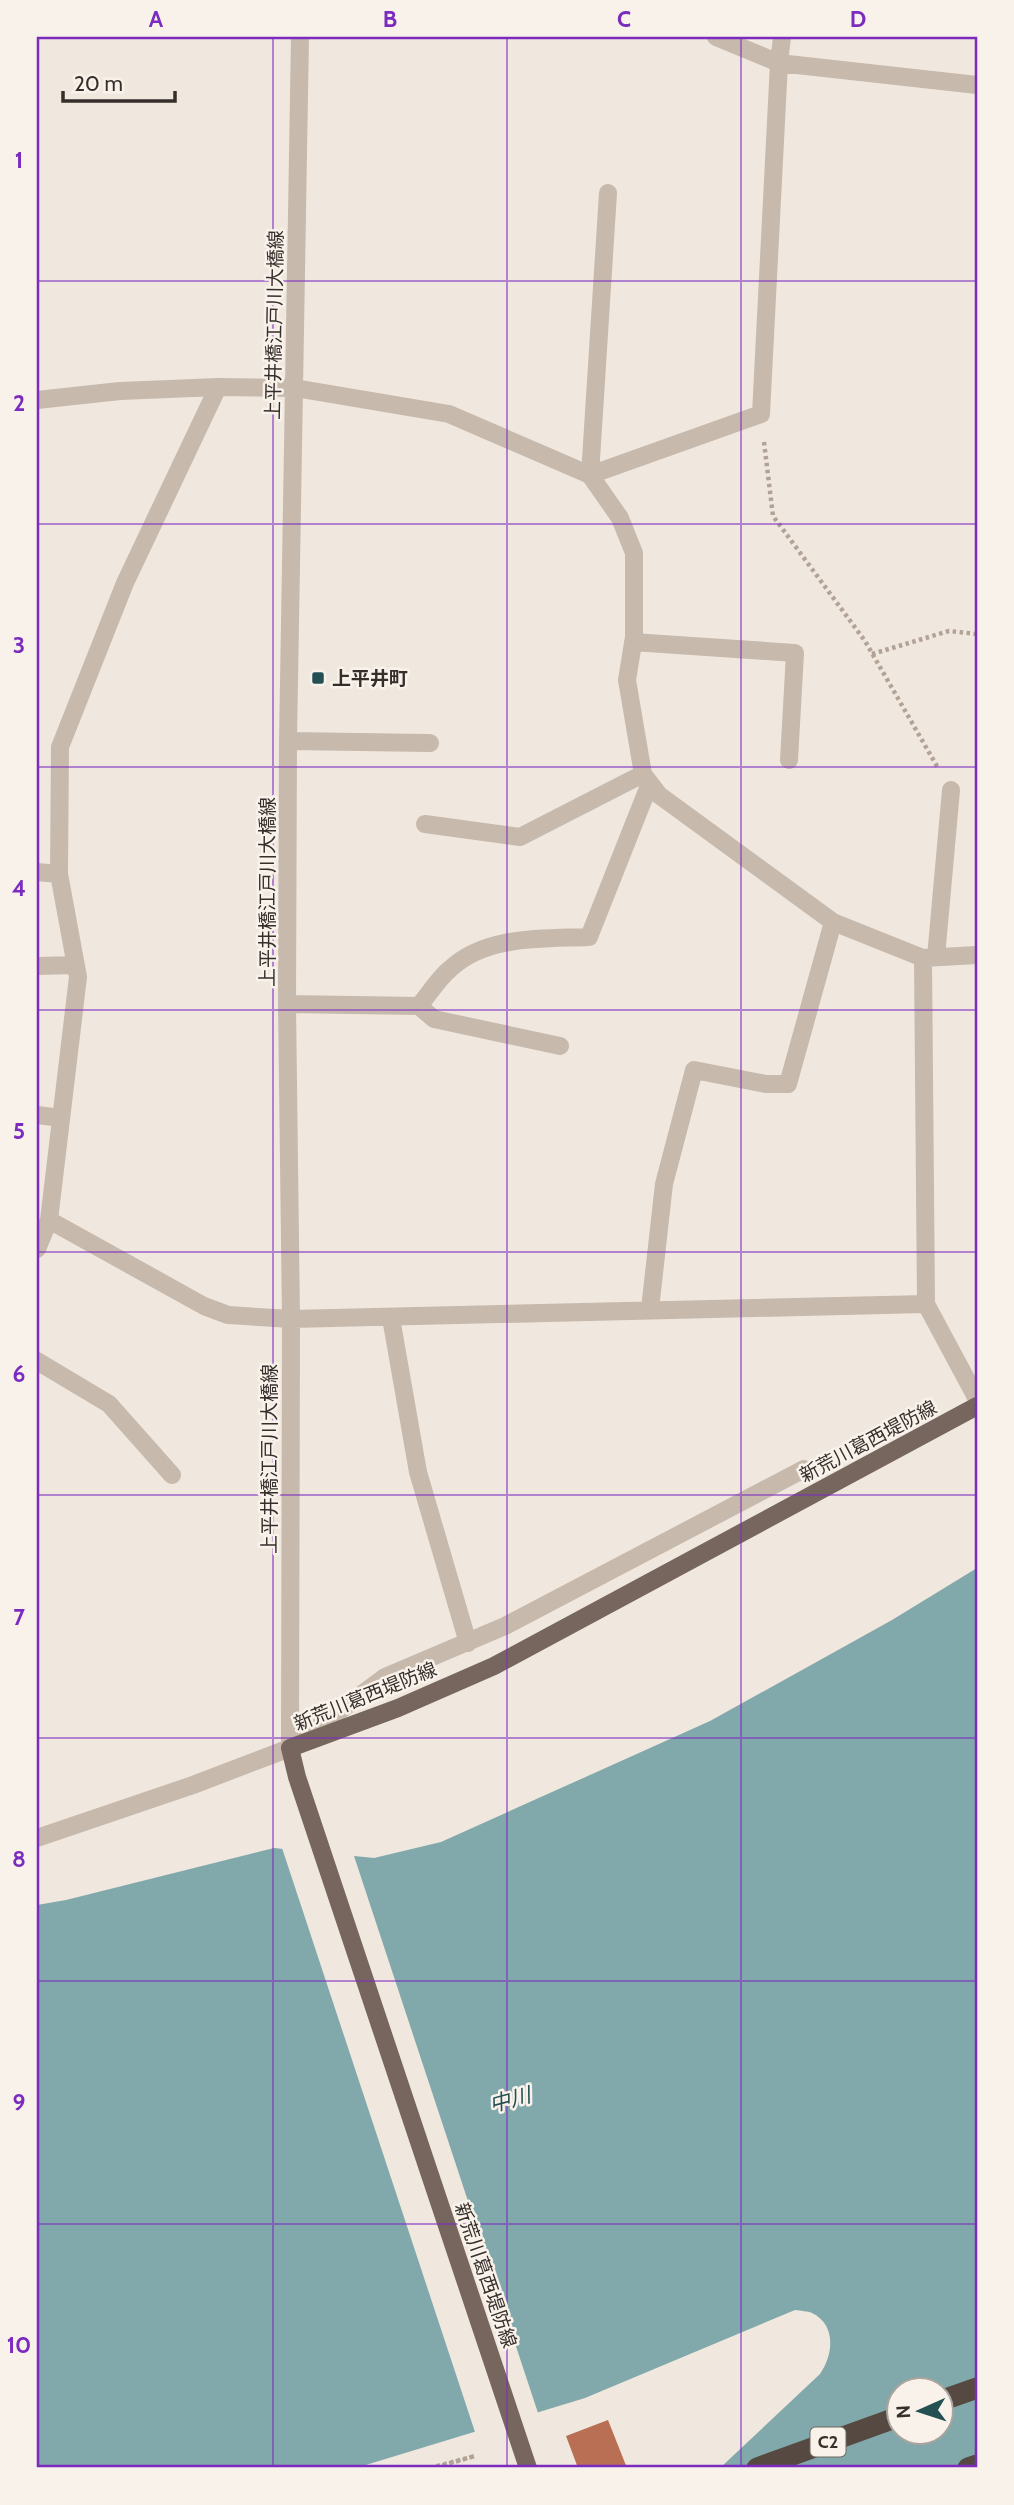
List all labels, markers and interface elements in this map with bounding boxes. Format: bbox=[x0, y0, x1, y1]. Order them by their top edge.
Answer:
text: A bbox=[149, 5, 164, 33]
text: B bbox=[383, 5, 397, 33]
text: C bbox=[617, 5, 631, 33]
text: D bbox=[850, 5, 866, 33]
scale bar bbox=[63, 60, 175, 104]
text: 20 m bbox=[74, 71, 123, 96]
text: 1 bbox=[15, 146, 23, 174]
street label: 上平井橋江戸川大橋線 bbox=[261, 230, 288, 420]
text: 2 bbox=[13, 389, 25, 417]
text: 3 bbox=[13, 631, 25, 659]
place label: 上平井町 bbox=[332, 667, 408, 690]
marker: 上平井町 bbox=[310, 670, 326, 686]
street label: 上平井橋江戸川大橋線 bbox=[256, 797, 279, 987]
text: 4 bbox=[12, 874, 26, 902]
text: 5 bbox=[13, 1117, 25, 1145]
text: 6 bbox=[13, 1360, 25, 1388]
street label: 上平井橋江戸川大橋線 bbox=[258, 1364, 281, 1554]
street label: 新荒川葛西堤防線 bbox=[796, 1396, 941, 1487]
text: 7 bbox=[13, 1603, 25, 1631]
street label: 新荒川葛西堤防線 bbox=[290, 1657, 440, 1736]
text: 8 bbox=[12, 1845, 26, 1873]
water label: 中川 bbox=[486, 2081, 535, 2117]
text: 9 bbox=[13, 2088, 25, 2116]
street label: 新荒川葛西堤防線 bbox=[450, 2200, 521, 2351]
text: 10 bbox=[7, 2331, 31, 2359]
north arrow bbox=[884, 2376, 954, 2446]
text: N bbox=[892, 2405, 915, 2419]
road number: C2 bbox=[810, 2428, 846, 2456]

